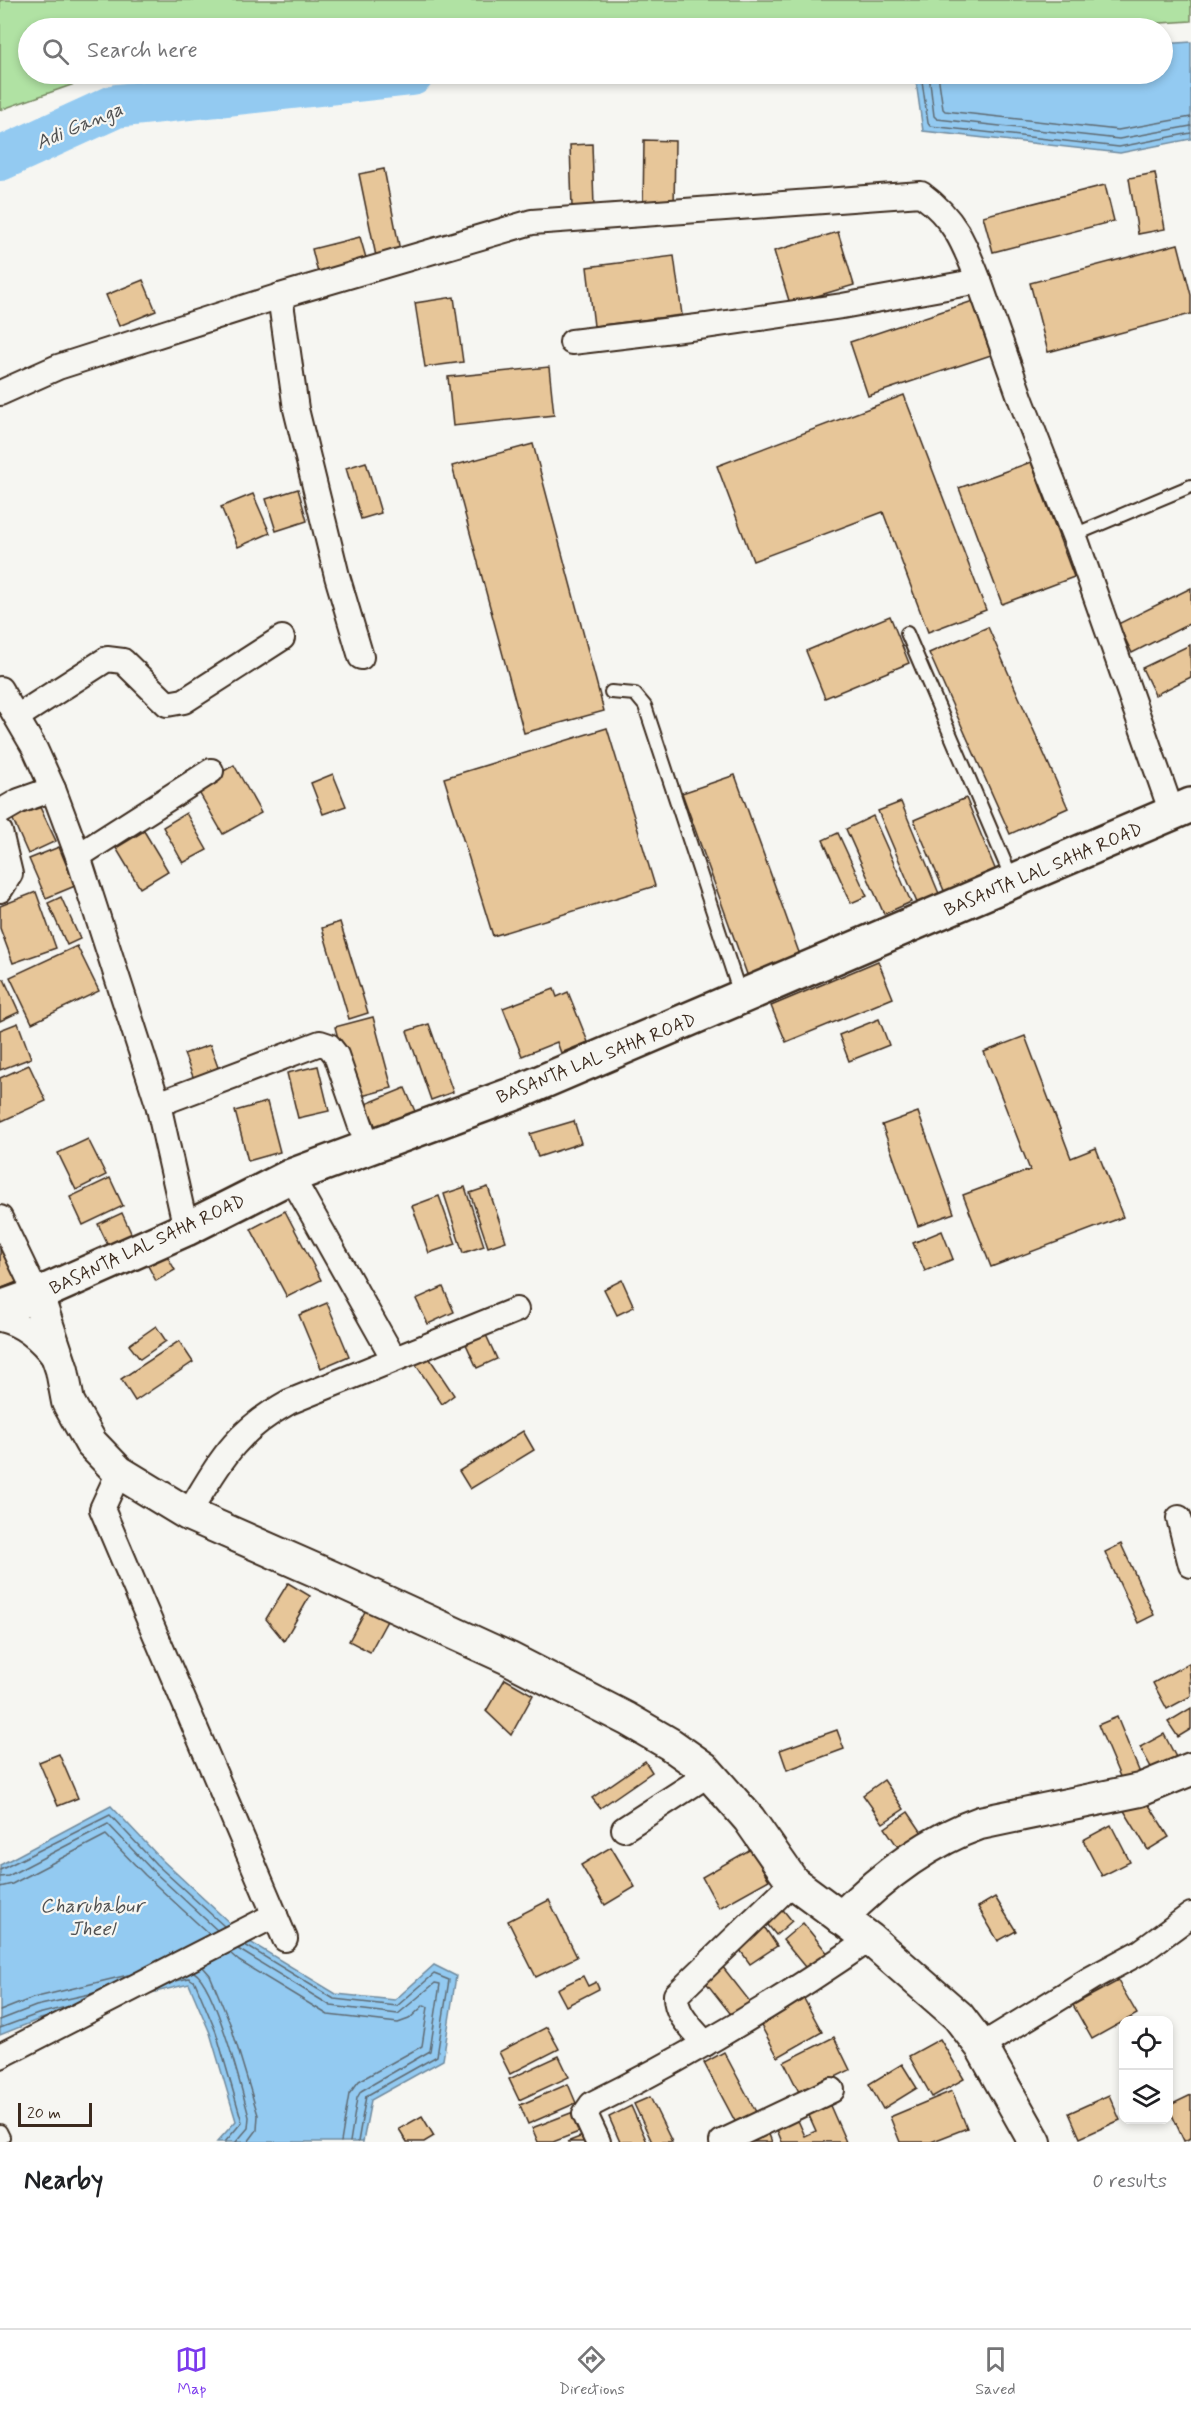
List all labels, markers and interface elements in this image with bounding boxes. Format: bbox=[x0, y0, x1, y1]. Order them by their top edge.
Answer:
search box bbox=[18, 18, 1173, 84]
icon: search bbox=[39, 35, 72, 68]
text: Search here bbox=[87, 37, 198, 65]
water label: Adi Ganga bbox=[32, 96, 127, 157]
street label: BASANTA LAL SAHA ROAD bbox=[941, 817, 1146, 923]
street label: BASANTA LAL SAHA ROAD bbox=[493, 1008, 700, 1110]
street label: BASANTA LAL SAHA ROAD bbox=[46, 1189, 249, 1301]
water label: Charubabur Jheel bbox=[40, 1893, 147, 1943]
map controls bbox=[1119, 2016, 1173, 2124]
button: locate bbox=[1119, 2016, 1173, 2070]
button: layers bbox=[1119, 2070, 1173, 2124]
scale bar bbox=[18, 2100, 92, 2128]
text: 20 m bbox=[27, 2103, 61, 2124]
text: Nearby bbox=[24, 2164, 103, 2198]
text: 0 results bbox=[1093, 2168, 1167, 2195]
tab: Map bbox=[175, 2343, 208, 2400]
tab: Directions bbox=[559, 2343, 625, 2400]
tab: Saved bbox=[975, 2343, 1016, 2400]

